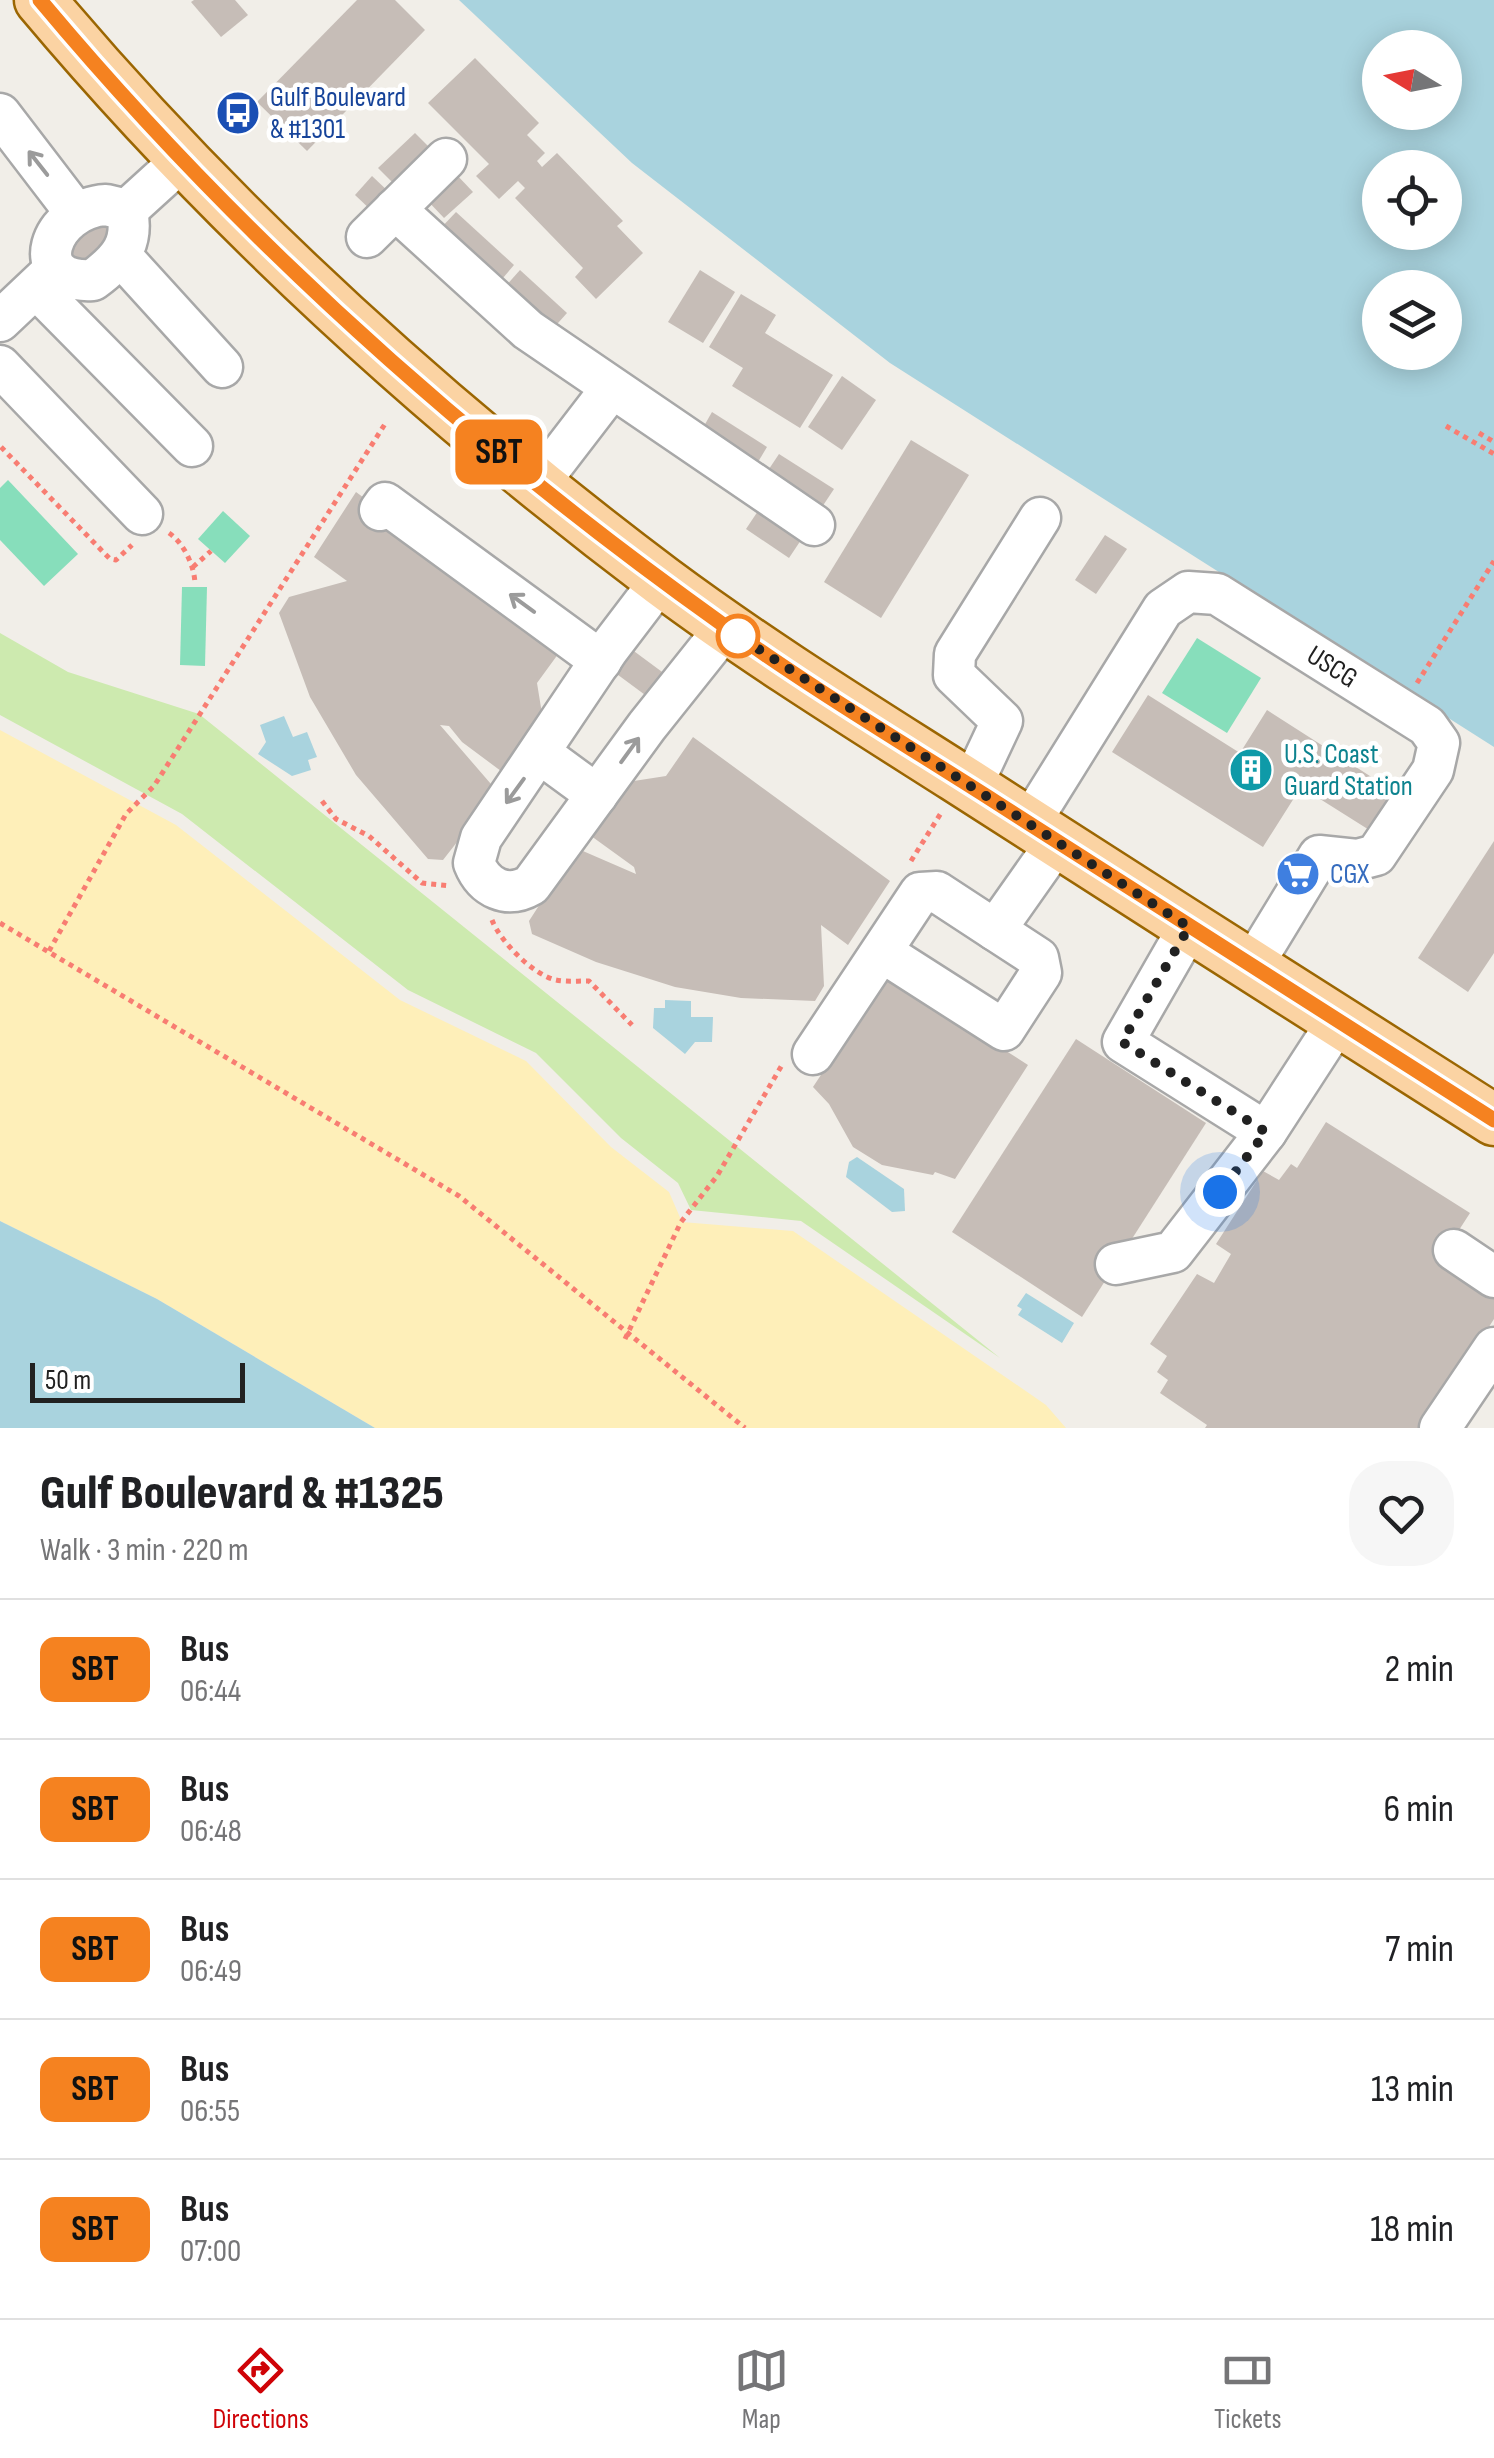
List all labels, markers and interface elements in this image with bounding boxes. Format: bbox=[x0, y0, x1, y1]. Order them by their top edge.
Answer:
north arrow bbox=[1362, 30, 1462, 130]
map controls bbox=[1362, 30, 1462, 370]
place label: Gulf Boulevard & #1301 bbox=[270, 81, 406, 146]
bus stop icon: Gulf Boulevard & #1301 bbox=[215, 90, 261, 136]
one-way arrow bbox=[27, 150, 48, 177]
button: locate bbox=[1362, 150, 1462, 250]
button: layers bbox=[1362, 270, 1462, 370]
line badge: SBT bbox=[442, 420, 556, 484]
text: SBT bbox=[475, 431, 523, 474]
one-way arrow bbox=[509, 593, 537, 614]
unlabelled marker bbox=[717, 615, 759, 657]
street label: USCG bbox=[1301, 639, 1363, 695]
one-way arrow bbox=[619, 736, 640, 764]
place label: U.S. Coast Guard Station bbox=[1284, 738, 1413, 803]
building icon: U.S. Coast Guard Station bbox=[1228, 747, 1274, 793]
one-way arrow bbox=[504, 776, 525, 804]
supermarket icon: CGX bbox=[1275, 851, 1321, 897]
place label: CGX bbox=[1330, 858, 1369, 891]
your location bbox=[1195, 1167, 1245, 1217]
scale bar bbox=[30, 1358, 245, 1402]
text: 50 m bbox=[45, 1364, 91, 1397]
button: heart bbox=[1349, 1461, 1454, 1566]
text: Gulf Boulevard & #1325 bbox=[40, 1465, 444, 1522]
text: Walk · 3 min · 220 m bbox=[40, 1531, 249, 1570]
text: Bus bbox=[180, 1627, 229, 1672]
text: 2 min bbox=[1385, 1647, 1454, 1692]
text: SBT bbox=[71, 1648, 119, 1691]
text: 06:44 bbox=[180, 1672, 241, 1711]
text: Bus bbox=[180, 1767, 229, 1812]
text: 6 min bbox=[1384, 1787, 1454, 1832]
text: SBT bbox=[71, 1788, 119, 1831]
text: 06:48 bbox=[180, 1812, 242, 1851]
text: Bus bbox=[180, 1907, 229, 1952]
text: 7 min bbox=[1385, 1927, 1454, 1972]
text: SBT bbox=[71, 1928, 119, 1971]
text: 06:49 bbox=[180, 1952, 242, 1991]
text: Bus bbox=[180, 2047, 229, 2092]
text: 13 min bbox=[1371, 2067, 1454, 2112]
text: SBT bbox=[71, 2068, 119, 2111]
text: 06:55 bbox=[180, 2092, 240, 2131]
text: Bus bbox=[180, 2187, 229, 2232]
text: 18 min bbox=[1370, 2207, 1454, 2252]
text: SBT bbox=[71, 2208, 119, 2251]
text: 07:00 bbox=[180, 2232, 241, 2271]
tab: Directions bbox=[213, 2343, 309, 2436]
tab: Map bbox=[734, 2343, 789, 2436]
tab: Tickets bbox=[1214, 2343, 1281, 2436]

